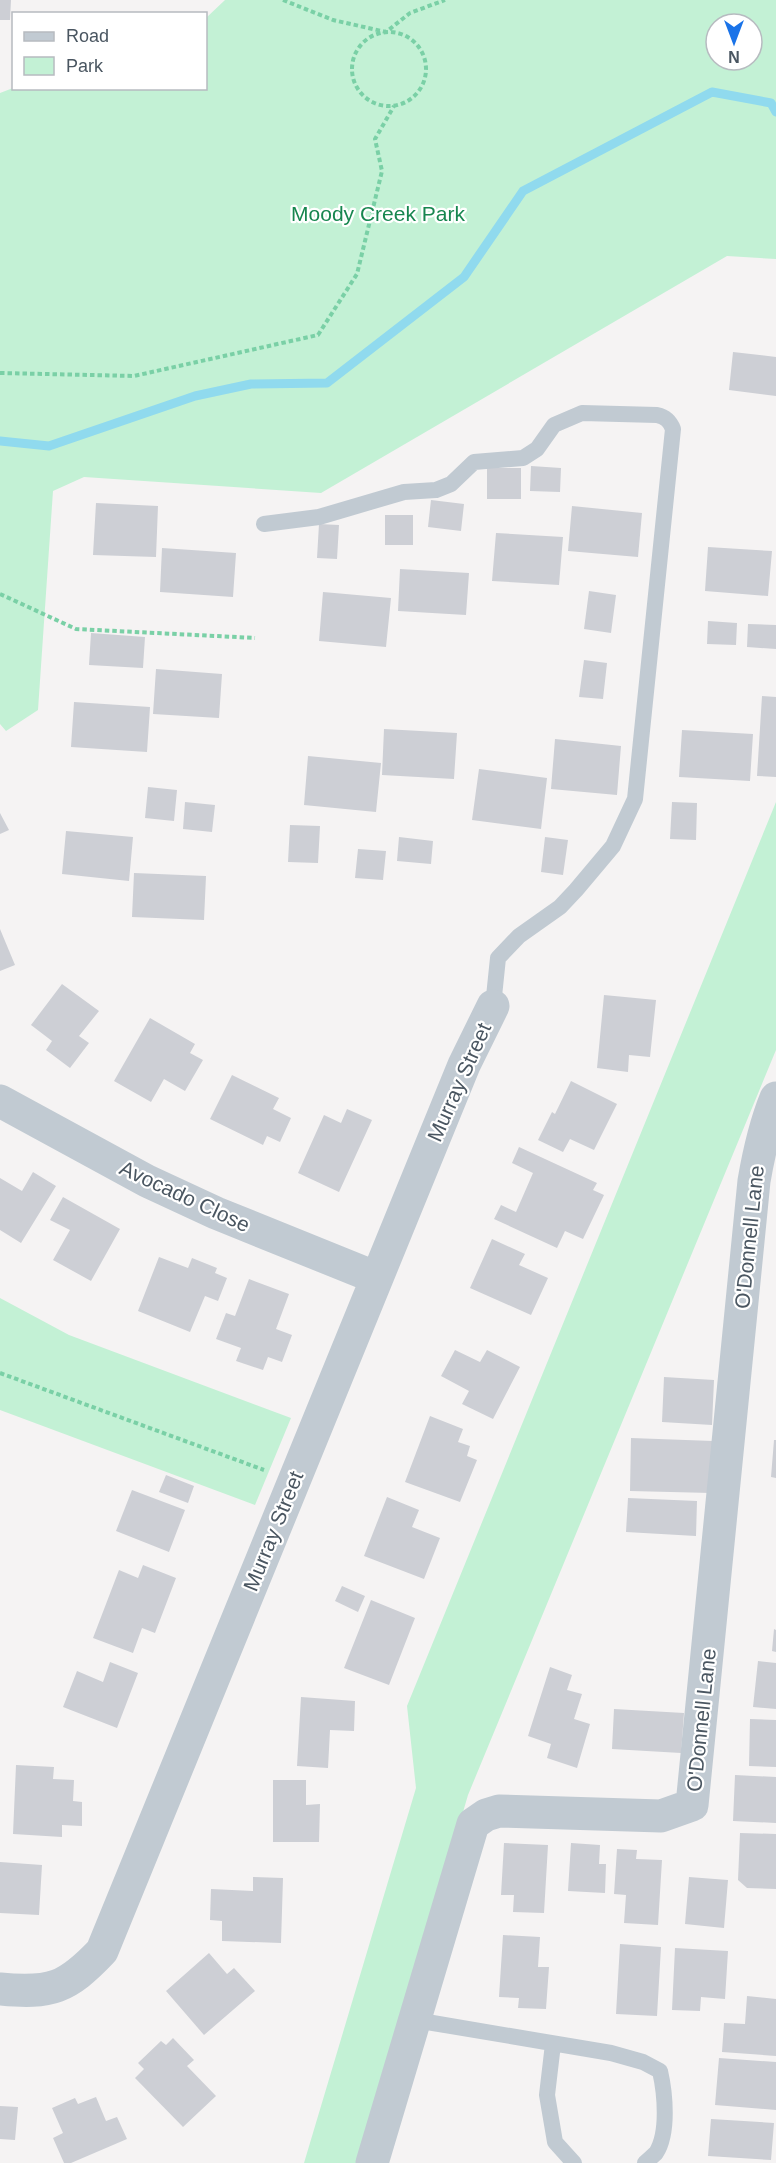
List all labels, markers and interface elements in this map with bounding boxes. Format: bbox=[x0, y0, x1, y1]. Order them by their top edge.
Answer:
legend bbox=[12, 12, 207, 90]
north arrow bbox=[704, 12, 764, 72]
text: Road bbox=[66, 26, 109, 46]
text: N bbox=[728, 48, 740, 65]
text: Park bbox=[66, 56, 104, 76]
park label: Moody Creek Park bbox=[291, 202, 465, 225]
street label: Murray Street bbox=[423, 1019, 495, 1145]
street label: Avocado Close bbox=[116, 1156, 254, 1236]
street label: O'Donnell Lane bbox=[730, 1164, 768, 1310]
street label: Murray Street bbox=[239, 1468, 308, 1594]
street label: O'Donnell Lane bbox=[682, 1647, 720, 1793]

